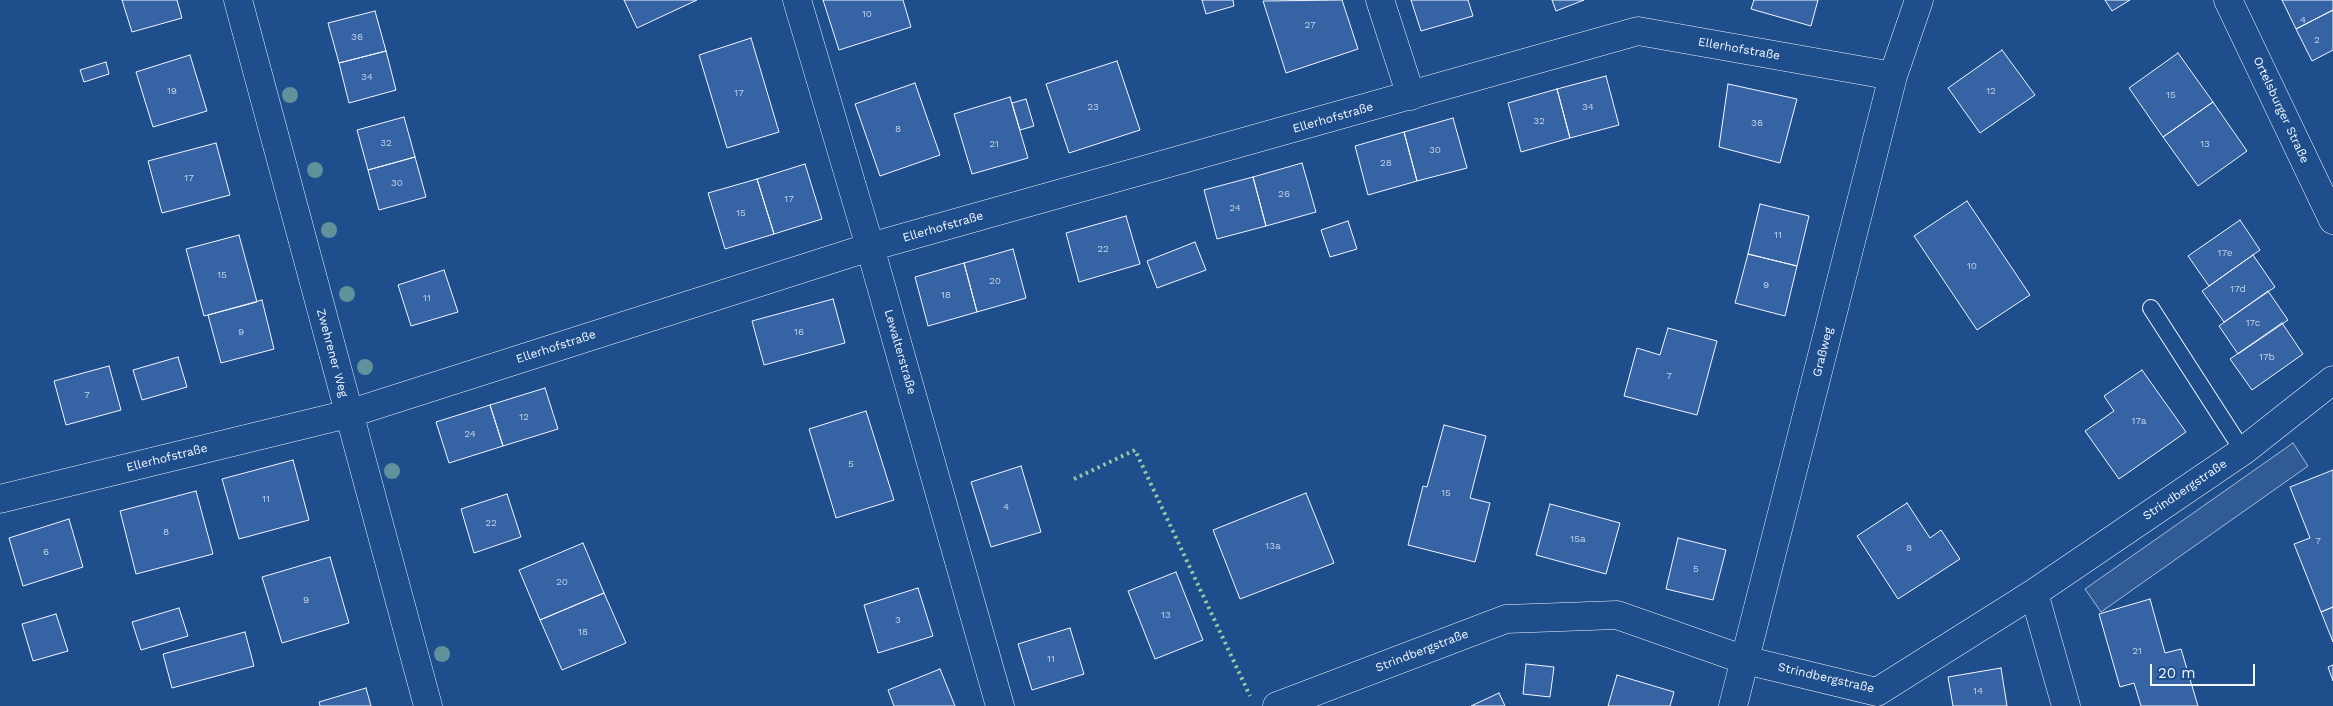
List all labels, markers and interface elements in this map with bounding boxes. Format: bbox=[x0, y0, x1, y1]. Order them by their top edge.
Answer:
house number: 10 bbox=[862, 8, 872, 20]
house number: 4 bbox=[2300, 14, 2306, 26]
house number: 27 bbox=[1304, 19, 1316, 31]
house number: 36 bbox=[351, 31, 363, 43]
house number: 2 bbox=[2314, 34, 2320, 46]
street label: Ellerhofstraße bbox=[1697, 35, 1781, 63]
street label: Ortelsburger Straße bbox=[2250, 54, 2312, 166]
house number: 34 bbox=[361, 71, 373, 83]
house number: 19 bbox=[167, 85, 177, 97]
house number: 12 bbox=[1986, 85, 1996, 97]
house number: 17 bbox=[734, 87, 744, 99]
house number: 15 bbox=[2166, 89, 2176, 101]
street label: Ellerhofstraße bbox=[1291, 100, 1375, 136]
house number: 23 bbox=[1087, 101, 1099, 113]
house number: 34 bbox=[1582, 101, 1594, 113]
house number: 32 bbox=[1533, 115, 1545, 127]
house number: 36 bbox=[1751, 117, 1763, 129]
house number: 8 bbox=[895, 123, 901, 135]
house number: 32 bbox=[380, 137, 392, 149]
house number: 21 bbox=[989, 138, 999, 150]
house number: 13 bbox=[2200, 138, 2210, 150]
house number: 30 bbox=[1429, 144, 1441, 156]
house number: 28 bbox=[1380, 157, 1392, 169]
house number: 17 bbox=[184, 172, 194, 184]
house number: 30 bbox=[391, 177, 403, 189]
house number: 26 bbox=[1278, 188, 1290, 200]
house number: 17 bbox=[784, 193, 794, 205]
house number: 24 bbox=[1229, 202, 1241, 214]
house number: 15 bbox=[736, 207, 746, 219]
street label: Ellerhofstraße bbox=[901, 209, 985, 245]
house number: 11 bbox=[1774, 229, 1782, 241]
house number: 22 bbox=[1097, 243, 1109, 255]
house number: 17e bbox=[2218, 247, 2232, 259]
house number: 10 bbox=[1967, 260, 1977, 272]
house number: 15 bbox=[217, 269, 227, 281]
house number: 20 bbox=[989, 275, 1001, 287]
house number: 9 bbox=[1763, 279, 1769, 291]
house number: 17d bbox=[2230, 283, 2246, 295]
house number: 18 bbox=[941, 289, 951, 301]
house number: 11 bbox=[423, 292, 431, 304]
street label: Zwehrener Weg bbox=[313, 307, 351, 399]
street label: Lewalterstraße bbox=[881, 308, 919, 396]
house number: 17c bbox=[2246, 317, 2260, 329]
house number: 9 bbox=[238, 326, 244, 338]
house number: 16 bbox=[794, 326, 804, 338]
street label: Graßweg bbox=[1810, 326, 1836, 378]
street label: Ellerhofstraße bbox=[514, 327, 598, 367]
house number: 17b bbox=[2259, 351, 2275, 363]
house number: 7 bbox=[1666, 370, 1672, 382]
house number: 7 bbox=[84, 389, 90, 401]
house number: 12 bbox=[519, 411, 529, 423]
house number: 17a bbox=[2132, 415, 2146, 427]
house number: 24 bbox=[464, 428, 476, 440]
street label: Ellerhofstraße bbox=[125, 441, 209, 475]
street label: Strindbergstraße bbox=[2140, 457, 2230, 523]
house number: 5 bbox=[848, 458, 854, 470]
house number: 15 bbox=[1441, 487, 1451, 499]
house number: 11 bbox=[262, 493, 270, 505]
house number: 4 bbox=[1003, 501, 1009, 513]
house number: 22 bbox=[485, 517, 497, 529]
house number: 8 bbox=[163, 526, 169, 538]
house number: 15a bbox=[1570, 533, 1586, 545]
house number: 7 bbox=[2315, 535, 2321, 547]
house number: 13a bbox=[1265, 540, 1281, 552]
house number: 8 bbox=[1906, 542, 1912, 554]
house number: 6 bbox=[43, 546, 49, 558]
house number: 5 bbox=[1693, 563, 1699, 575]
house number: 20 bbox=[556, 576, 568, 588]
house number: 9 bbox=[303, 594, 309, 606]
house number: 13 bbox=[1161, 609, 1171, 621]
house number: 3 bbox=[895, 614, 901, 626]
house number: 18 bbox=[578, 626, 588, 638]
street label: Strindbergstraße bbox=[1373, 627, 1471, 675]
house number: 21 bbox=[2132, 645, 2142, 657]
house number: 11 bbox=[1047, 653, 1055, 665]
scale bar bbox=[2153, 654, 2258, 686]
street label: Strindbergstraße bbox=[1776, 660, 1876, 696]
text: 20 m bbox=[2158, 664, 2196, 682]
house number: 14 bbox=[1973, 685, 1983, 697]

